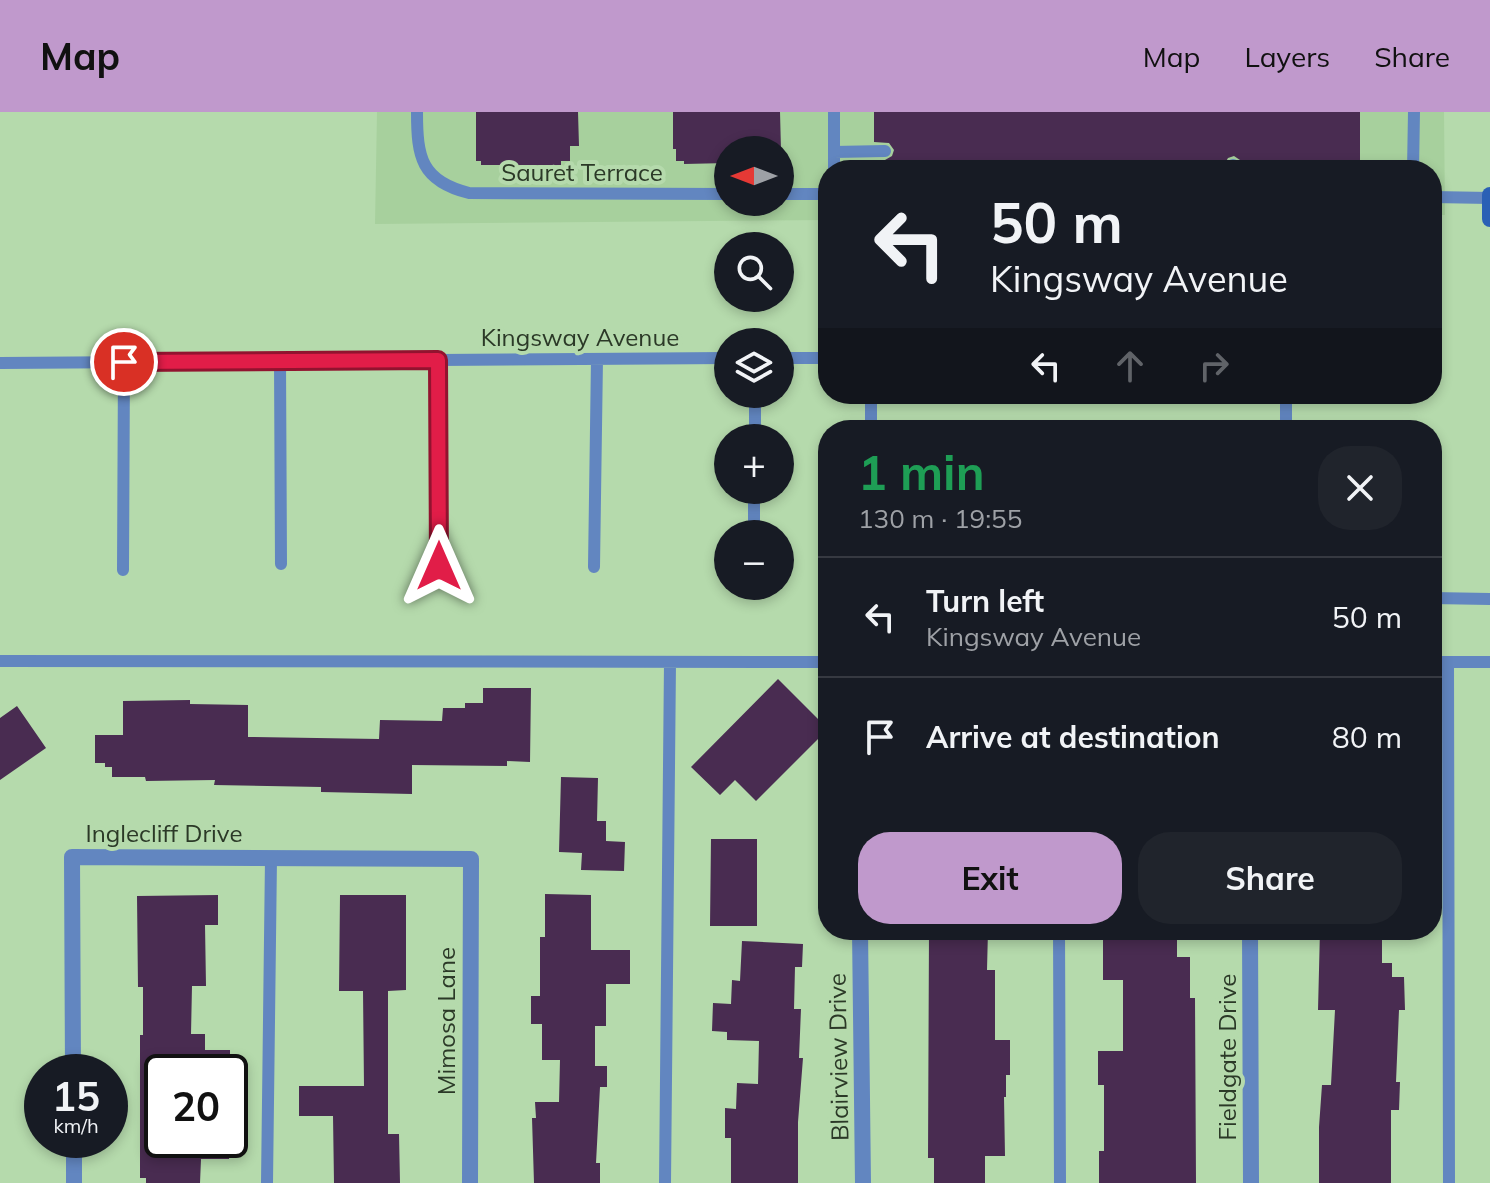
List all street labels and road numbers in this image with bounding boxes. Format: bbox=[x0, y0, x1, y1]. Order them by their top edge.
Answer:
street label: Sauret Terrace bbox=[501, 157, 663, 187]
street label: Kingsway Avenue bbox=[481, 322, 679, 352]
street label: Inglecliff Drive bbox=[86, 818, 242, 848]
street label: Mimosa Lane bbox=[431, 947, 461, 1095]
street label: Blairview Drive bbox=[822, 973, 854, 1141]
street label: Fieldgate Drive bbox=[1212, 974, 1242, 1140]

